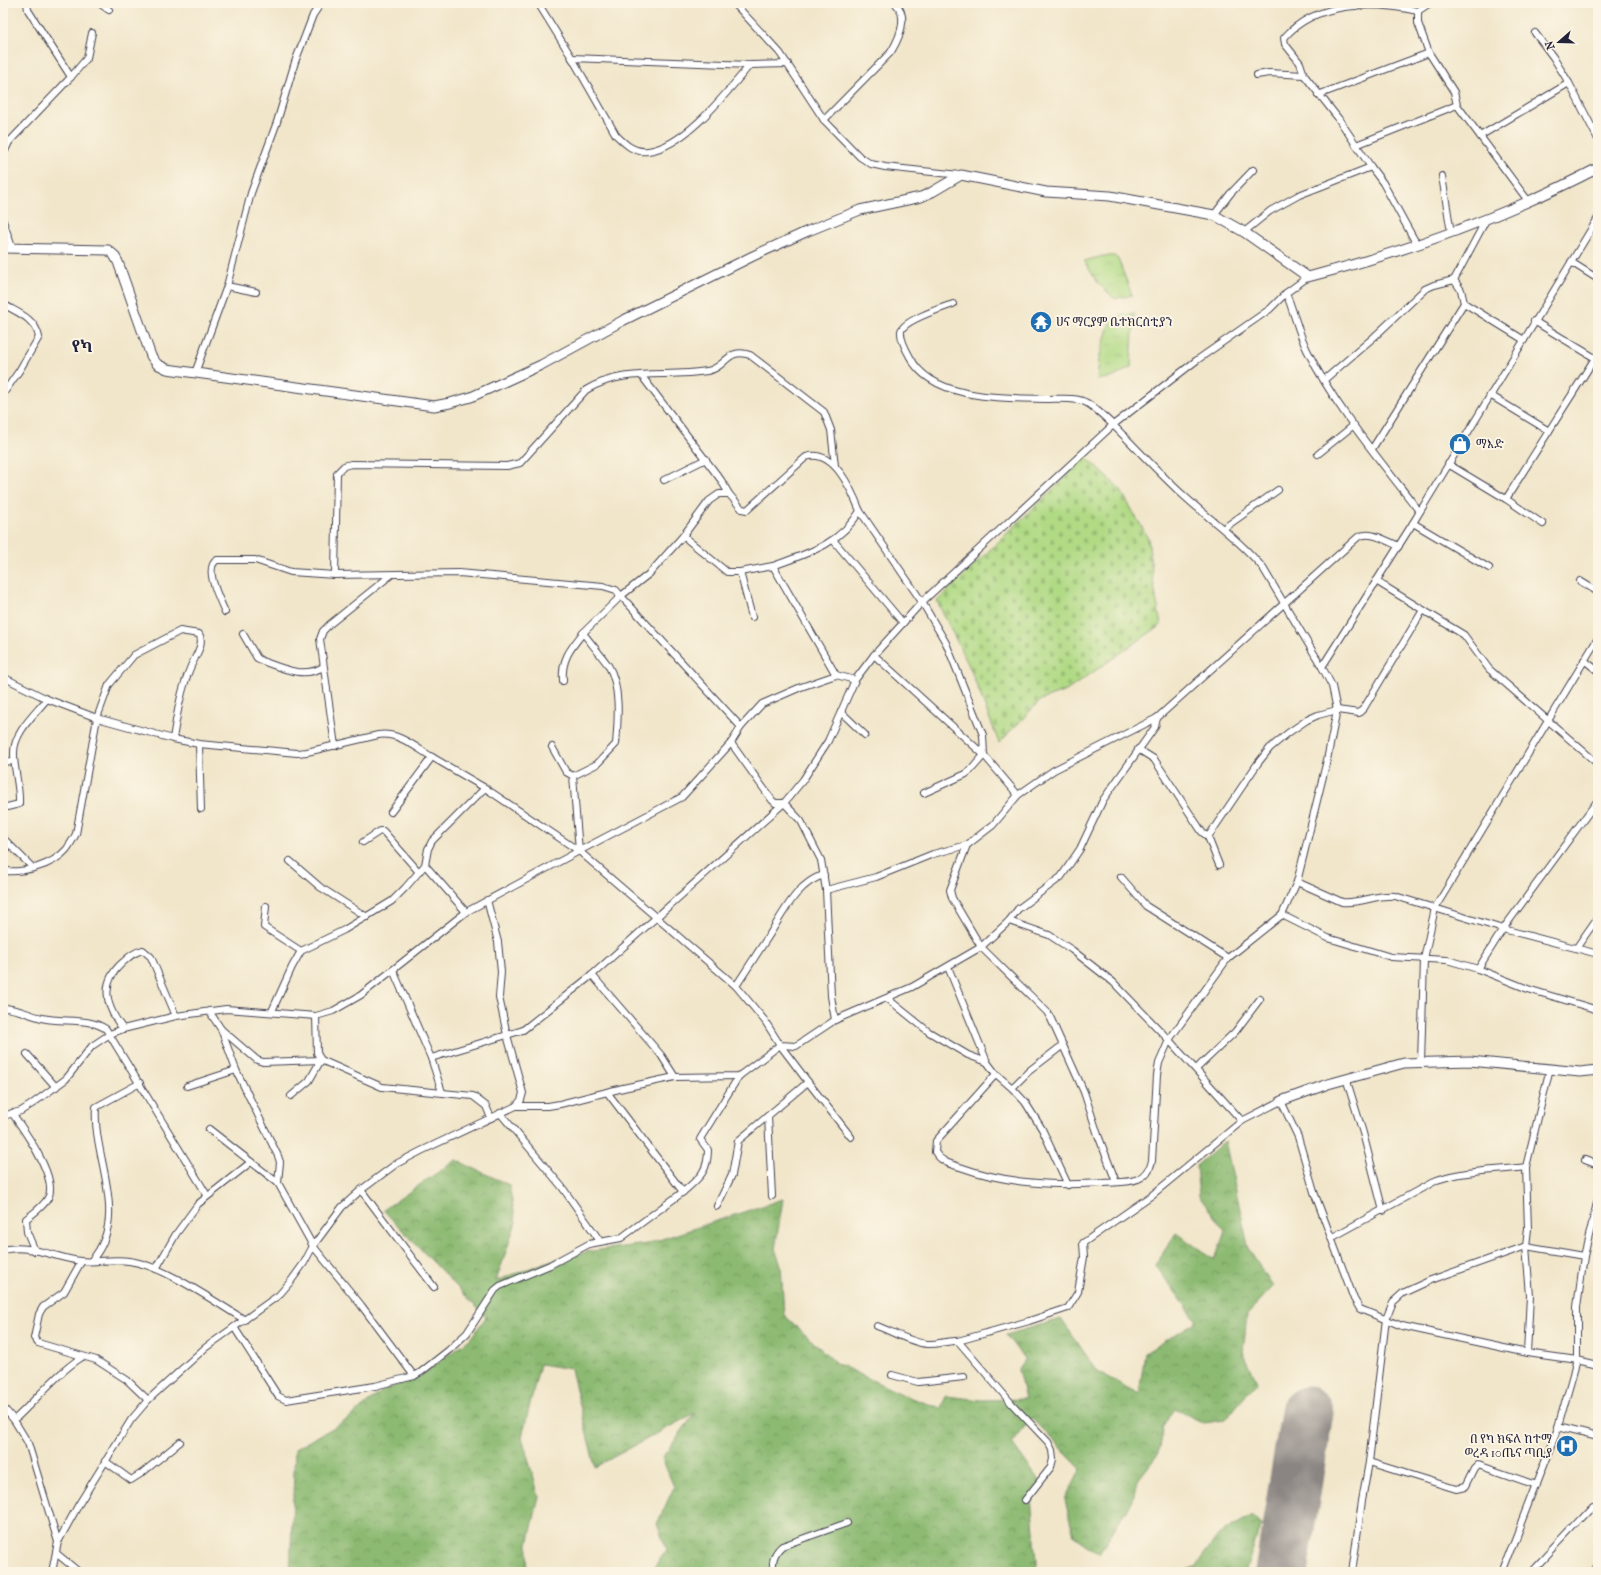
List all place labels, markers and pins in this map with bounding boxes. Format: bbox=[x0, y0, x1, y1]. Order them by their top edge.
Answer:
temple icon: ሀና ማርያም ቤተክርስቲያን bbox=[1028, 309, 1054, 335]
place label: ሀና ማርያም ቤተክርስቲያን bbox=[1056, 315, 1172, 329]
shop icon: ማእድ bbox=[1447, 431, 1473, 457]
place label: ማእድ bbox=[1476, 437, 1504, 451]
place label: በ የካ ክፍለ ከተማ ወረዳ 10ጤና ጣቢያ bbox=[1464, 1432, 1552, 1460]
hospital icon: በ የካ ክፍለ ከተማ ወረዳ 10ጤና ጣቢያ bbox=[1554, 1433, 1580, 1459]

